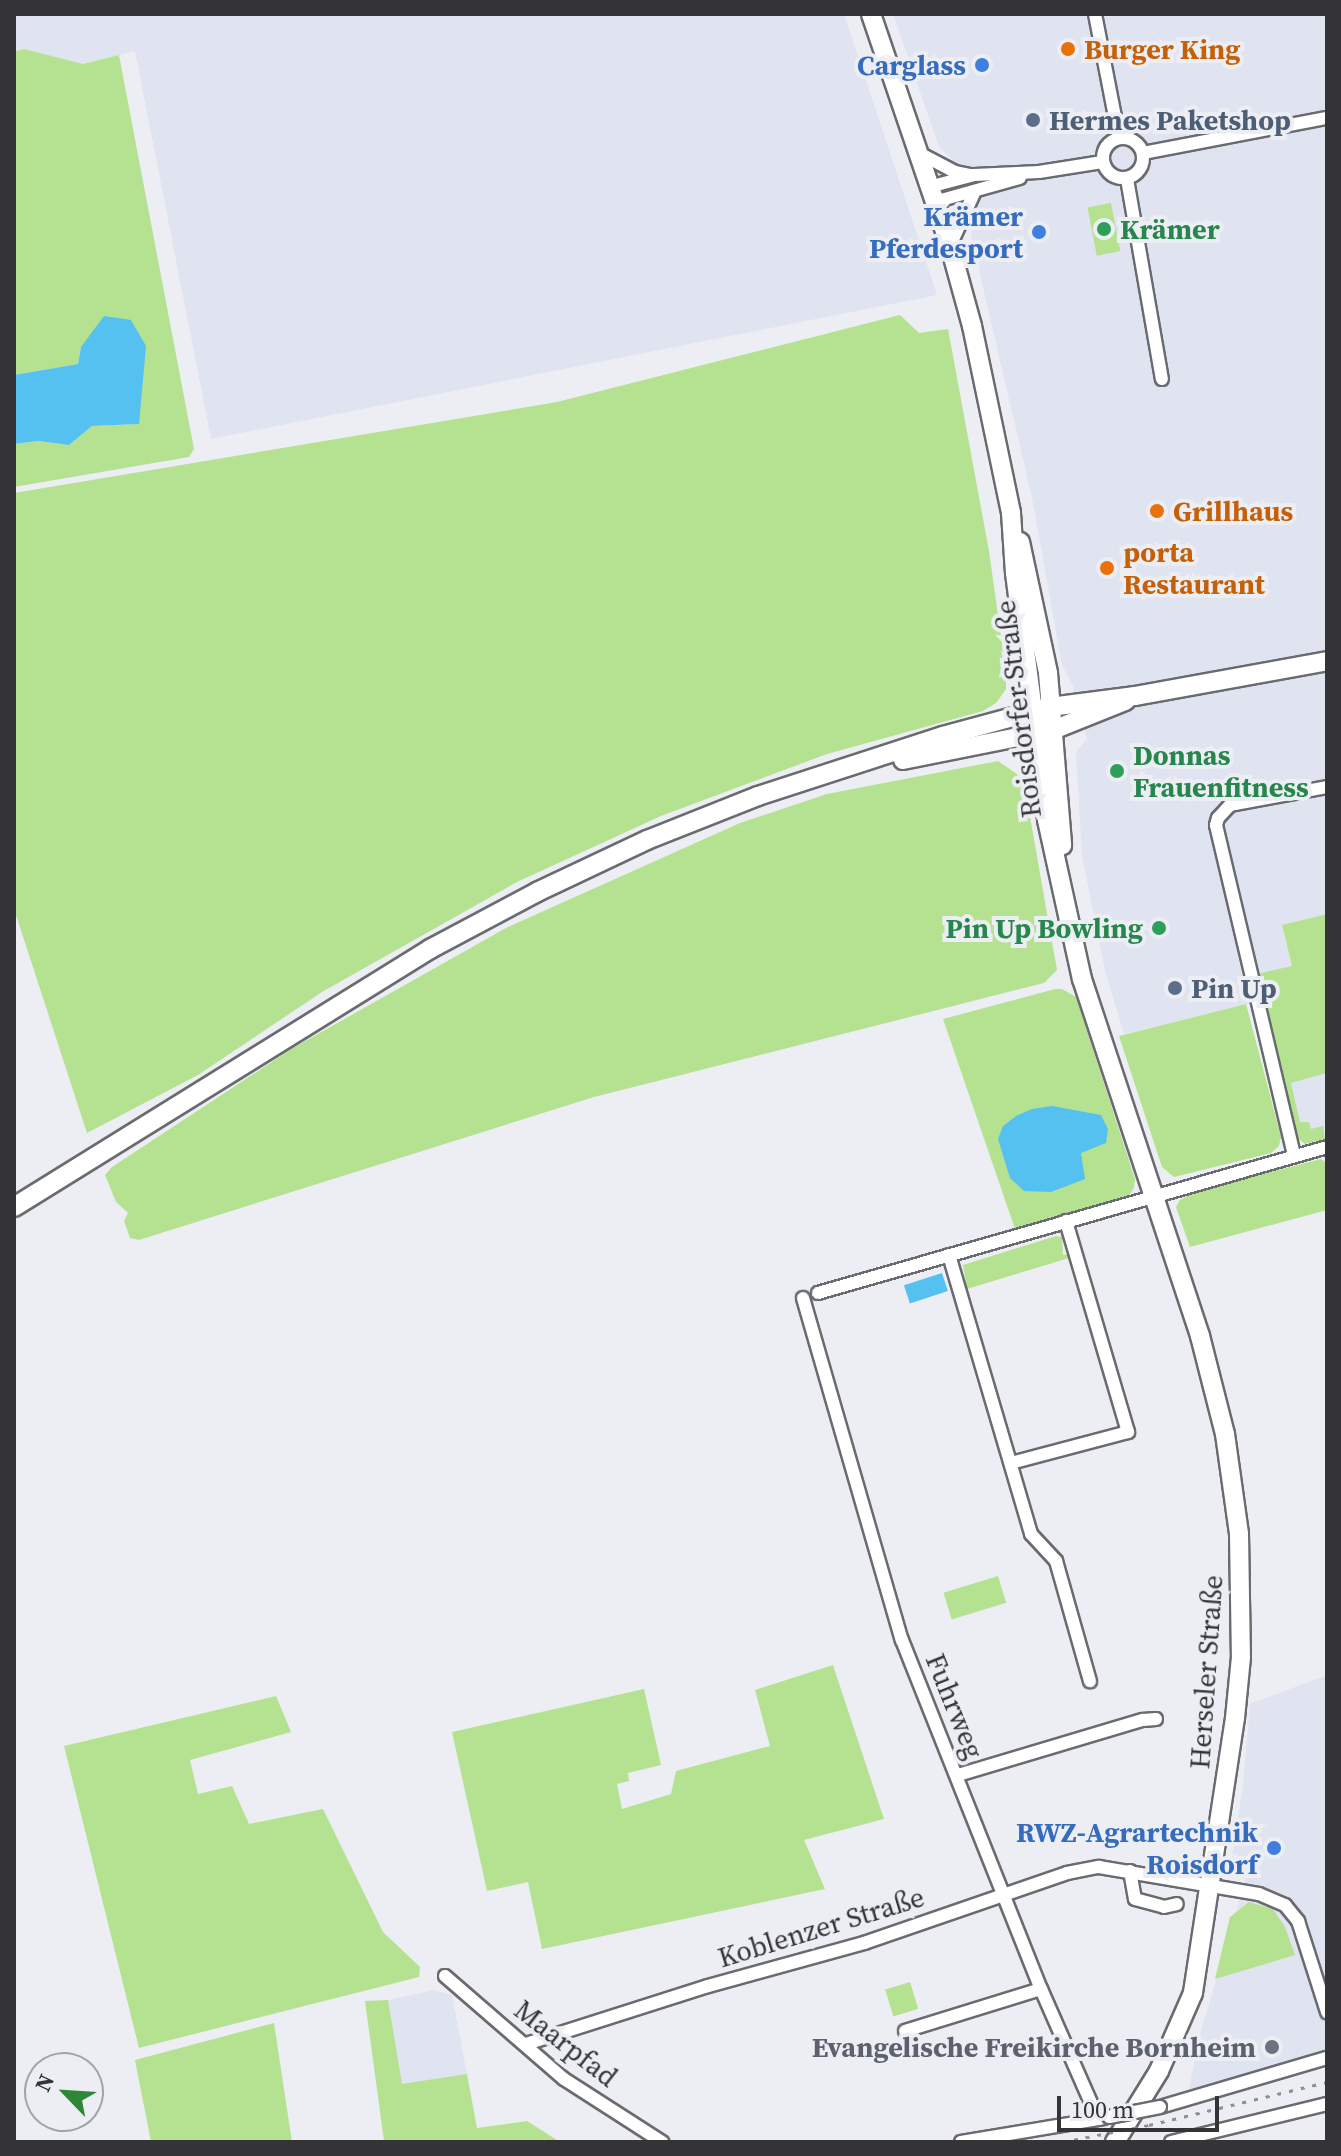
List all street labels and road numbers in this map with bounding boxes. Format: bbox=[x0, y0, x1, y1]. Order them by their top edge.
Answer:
street label: Roisdorfer Straße bbox=[988, 598, 1048, 820]
street label: Herseler Straße bbox=[1182, 1574, 1230, 1770]
street label: Fuhrweg bbox=[919, 1648, 991, 1764]
street label: Koblenzer Straße bbox=[714, 1880, 928, 1974]
street label: Maarpfad bbox=[508, 1992, 624, 2094]

